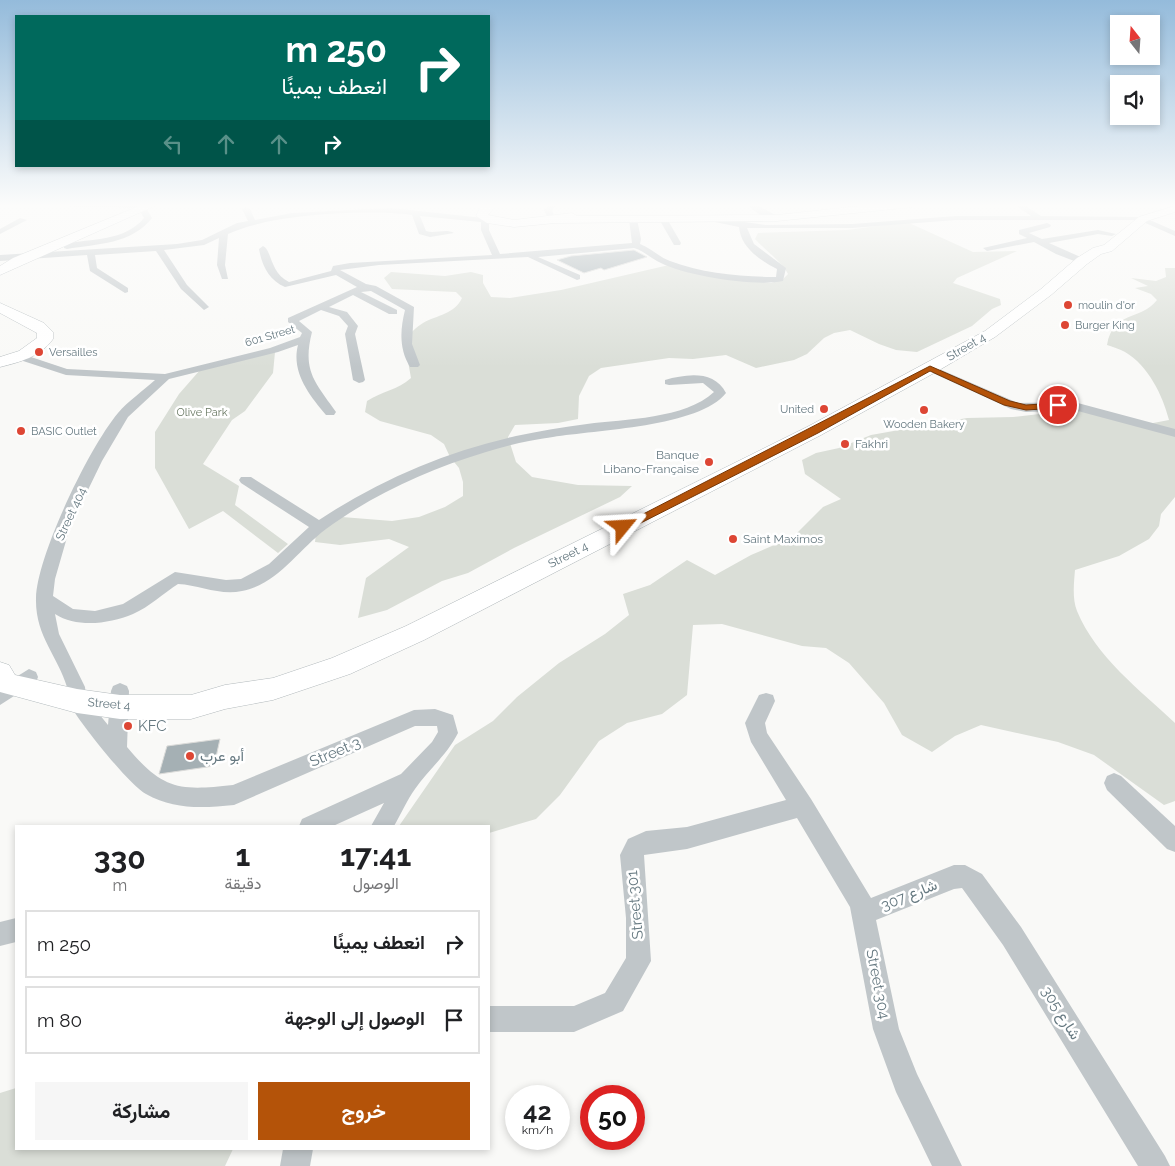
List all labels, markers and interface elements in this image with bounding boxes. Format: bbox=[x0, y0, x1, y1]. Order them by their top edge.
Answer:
north arrow bbox=[1110, 15, 1160, 65]
map controls bbox=[1110, 15, 1160, 125]
text: 250 m bbox=[285, 29, 387, 70]
icon: right bbox=[405, 35, 470, 100]
text: انعطف يمينًا bbox=[282, 73, 387, 99]
button: sound bbox=[1110, 75, 1160, 125]
icon: left bbox=[159, 130, 187, 158]
icon: ahead bbox=[212, 130, 240, 158]
icon: ahead bbox=[265, 130, 293, 158]
icon: right bbox=[318, 130, 346, 158]
marker: moulin d'or bbox=[1062, 299, 1074, 311]
place label: moulin d'or bbox=[1078, 299, 1135, 312]
marker: Burger King bbox=[1059, 319, 1071, 331]
place label: Burger King bbox=[1075, 319, 1135, 332]
street label: 601 Street bbox=[244, 323, 297, 349]
street label: Street 4 bbox=[944, 330, 988, 364]
marker: Versailles bbox=[33, 346, 45, 358]
place label: Versailles bbox=[49, 346, 98, 359]
pin bbox=[1037, 384, 1079, 426]
icon: arrive bbox=[1044, 391, 1072, 419]
place label: United bbox=[780, 403, 814, 416]
marker: United bbox=[818, 403, 830, 415]
marker: Wooden Bakery bbox=[918, 404, 930, 416]
park label: Olive Park bbox=[176, 406, 228, 419]
place label: Wooden Bakery bbox=[883, 418, 965, 431]
marker: BASIC Outlet bbox=[15, 425, 27, 437]
place label: BASIC Outlet bbox=[31, 425, 97, 438]
place label: Fakhri bbox=[855, 437, 888, 451]
marker: Fakhri bbox=[839, 438, 851, 450]
place label: Banque Libano-Française bbox=[603, 448, 699, 476]
marker: Banque Libano-Française bbox=[703, 456, 715, 468]
street label: Street 404 bbox=[53, 485, 90, 543]
position arrow bbox=[596, 500, 648, 552]
place label: Saint Maximos bbox=[743, 532, 823, 546]
marker: Saint Maximos bbox=[727, 533, 739, 545]
street label: Street 4 bbox=[546, 539, 591, 571]
street label: Street 4 bbox=[87, 695, 131, 713]
place label: KFC bbox=[138, 717, 167, 735]
marker: KFC bbox=[122, 720, 134, 732]
street label: Street 3 bbox=[307, 733, 363, 771]
place label: أبو عرب bbox=[200, 747, 244, 765]
marker: أبو عرب bbox=[184, 750, 196, 762]
text: 1 bbox=[236, 838, 250, 873]
text: 17:41 bbox=[340, 838, 411, 873]
text: 330 bbox=[94, 841, 146, 876]
street label: Street 301 bbox=[623, 869, 647, 940]
text: دقيقة bbox=[224, 874, 261, 893]
text: الوصول bbox=[353, 874, 399, 893]
text: m bbox=[112, 876, 127, 895]
street label: شارع 307 bbox=[878, 876, 941, 916]
icon: right bbox=[440, 930, 468, 958]
text: انعطف يمينًا bbox=[333, 931, 425, 953]
text: 250 m bbox=[37, 933, 91, 955]
street label: Street 304 bbox=[862, 948, 894, 1020]
street label: شارع 305 bbox=[1036, 983, 1084, 1044]
icon: arrive bbox=[440, 1006, 468, 1034]
text: الوصول إلى الوجهة bbox=[285, 1007, 425, 1029]
text: 80 m bbox=[37, 1009, 82, 1031]
button: مشاركة bbox=[35, 1082, 248, 1140]
button: خروج bbox=[258, 1082, 470, 1140]
speed limit sign: 50 bbox=[580, 1085, 645, 1150]
text: 42 bbox=[523, 1096, 552, 1126]
text: km/h bbox=[522, 1123, 553, 1137]

